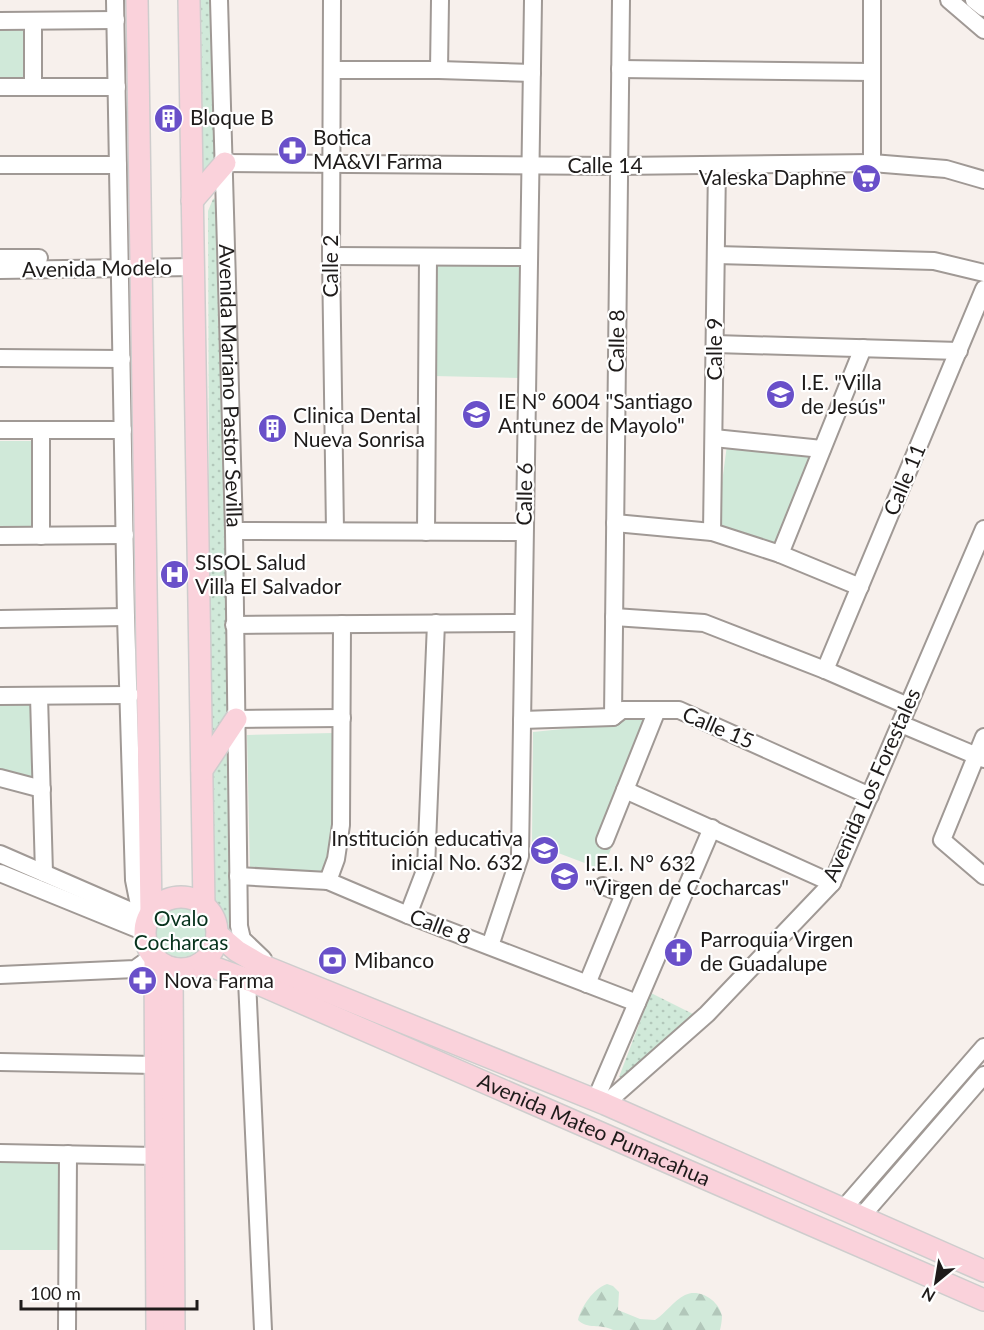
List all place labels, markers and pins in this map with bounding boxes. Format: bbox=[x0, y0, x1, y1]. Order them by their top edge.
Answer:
building icon: Bloque B bbox=[153, 102, 185, 134]
place label: Bloque B bbox=[190, 104, 274, 129]
place label: Botica MA&VI Farma bbox=[313, 124, 442, 173]
pharmacy icon: Botica MA&VI Farma bbox=[276, 134, 308, 166]
supermarket icon: Valeska Daphne bbox=[851, 162, 883, 194]
place label: Valeska Daphne bbox=[699, 164, 846, 189]
place label: I.E. "Villa de Jesús" bbox=[801, 369, 886, 418]
school or university icon: I.E. "Villa de Jesús" bbox=[764, 379, 796, 411]
place label: IE N° 6004 "Santiago Antunez de Mayolo" bbox=[498, 388, 693, 437]
school or university icon: IE N° 6004 "Santiago Antunez de Mayolo" bbox=[461, 398, 493, 430]
place label: Clinica Dental Nueva Sonrisa bbox=[293, 402, 425, 451]
building icon: Clinica Dental Nueva Sonrisa bbox=[256, 412, 288, 444]
place label: SISOL Salud Villa El Salvador bbox=[195, 549, 342, 598]
hospital icon: SISOL Salud Villa El Salvador bbox=[158, 559, 190, 591]
place label: Institución educativa inicial No. 632 bbox=[331, 825, 523, 874]
school or university icon: Institución educativa inicial No. 632 bbox=[528, 835, 560, 867]
place label: I.E.I. N° 632 "Virgen de Cocharcas" bbox=[585, 850, 789, 899]
school or university icon: I.E.I. N° 632 "Virgen de Cocharcas" bbox=[548, 860, 580, 892]
place label: Parroquia Virgen de Guadalupe bbox=[700, 926, 853, 975]
church icon: Parroquia Virgen de Guadalupe bbox=[663, 936, 695, 968]
bank icon: Mibanco bbox=[317, 945, 349, 977]
place label: Mibanco bbox=[354, 947, 434, 972]
pharmacy icon: Nova Farma bbox=[127, 965, 159, 997]
place label: Nova Farma bbox=[164, 967, 274, 992]

